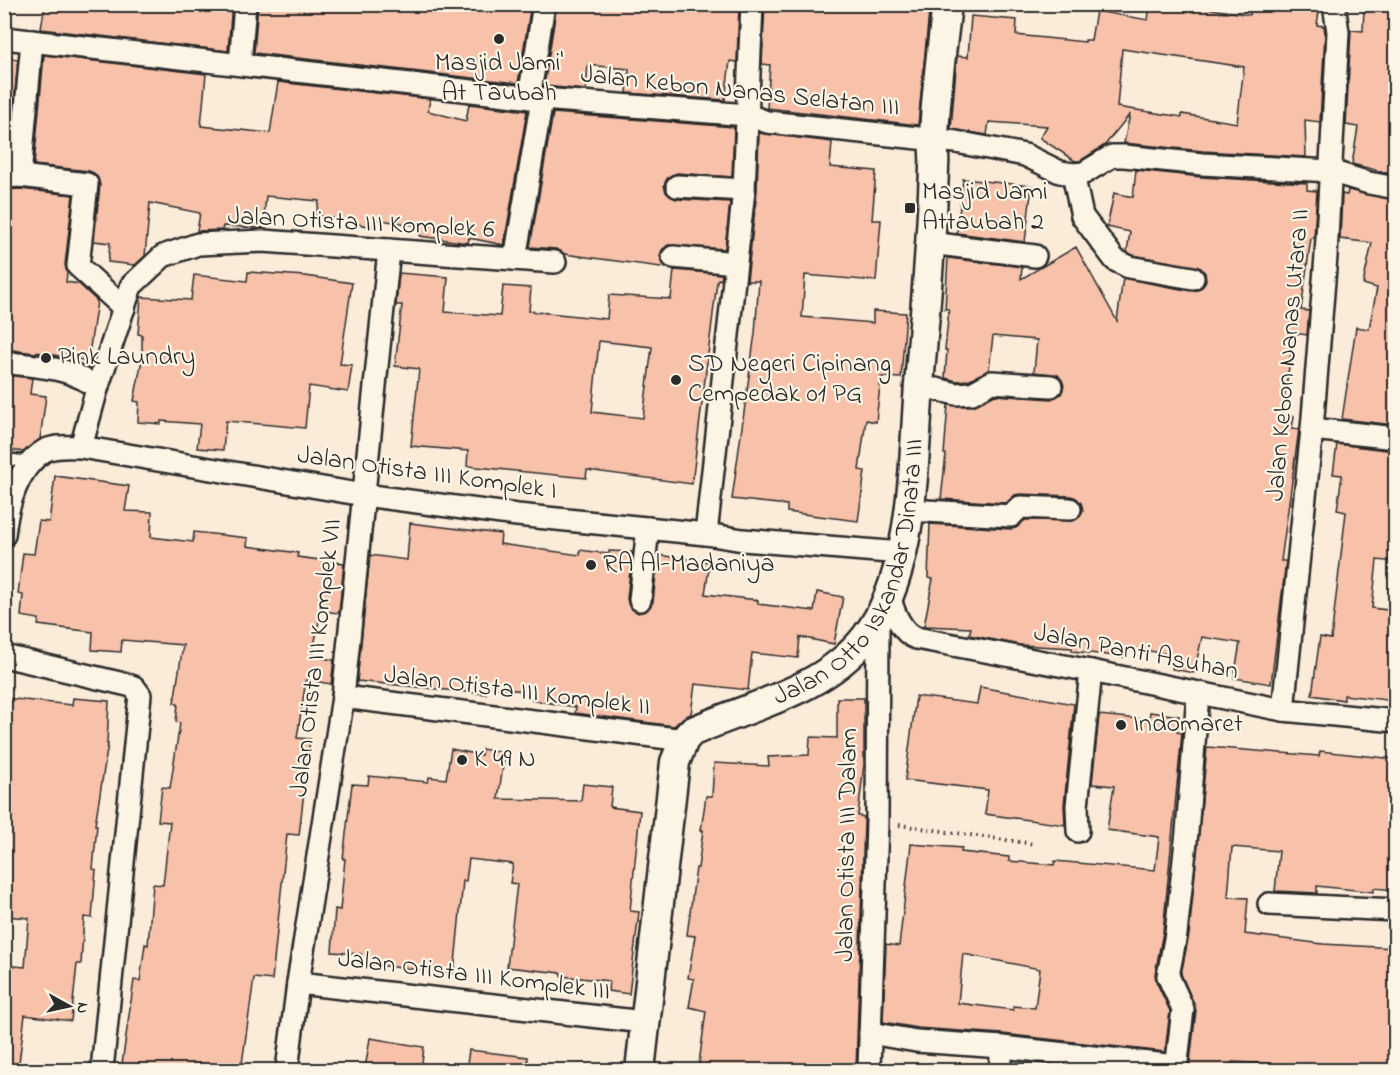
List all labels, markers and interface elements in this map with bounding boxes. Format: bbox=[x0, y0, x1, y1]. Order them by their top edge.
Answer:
marker: Masjid Jami' At Taubah bbox=[492, 32, 506, 46]
place label: Masjid Jami' At Taubah bbox=[435, 45, 563, 113]
street label: Jalan Kebon Nanas Selatan III bbox=[579, 56, 901, 128]
place label: Masjid Jami Attaubah 2 bbox=[922, 174, 1048, 242]
street label: Jalan Otista III Komplek 6 bbox=[227, 198, 495, 250]
marker: Masjid Jami Attaubah 2 bbox=[903, 201, 917, 215]
street label: Jalan Kebon Nanas Utara II bbox=[1257, 207, 1321, 503]
place label: Pink Laundry bbox=[58, 339, 195, 377]
place label: SD Negeri Cipinang Cempedak 01 PG bbox=[688, 346, 891, 414]
marker: Pink Laundry bbox=[39, 351, 53, 365]
marker: SD Negeri Cipinang Cempedak 01 PG bbox=[669, 373, 683, 387]
street label: Jalan Otista III Komplek I bbox=[295, 437, 559, 511]
street label: Jalan Otto Iskandar Dinata III bbox=[768, 438, 935, 717]
street label: Jalan Otista III Komplek VII bbox=[281, 517, 353, 799]
place label: RA Al-Madaniya bbox=[603, 546, 775, 584]
marker: RA Al-Madaniya bbox=[584, 558, 598, 572]
street label: Jalan Panti Asuhan bbox=[1030, 615, 1242, 691]
street label: Jalan Otista III Komplek II bbox=[382, 657, 652, 727]
place label: Indomaret bbox=[1133, 706, 1243, 744]
marker: Indomaret bbox=[1114, 718, 1128, 732]
street label: Jalan Otista III Dalam bbox=[827, 728, 869, 962]
place label: K 49 N bbox=[474, 741, 536, 779]
marker: K 49 N bbox=[455, 753, 469, 767]
street label: Jalan Otista III Komplek III bbox=[336, 940, 612, 1012]
north arrow bbox=[39, 976, 99, 1036]
text: N bbox=[69, 1001, 95, 1015]

